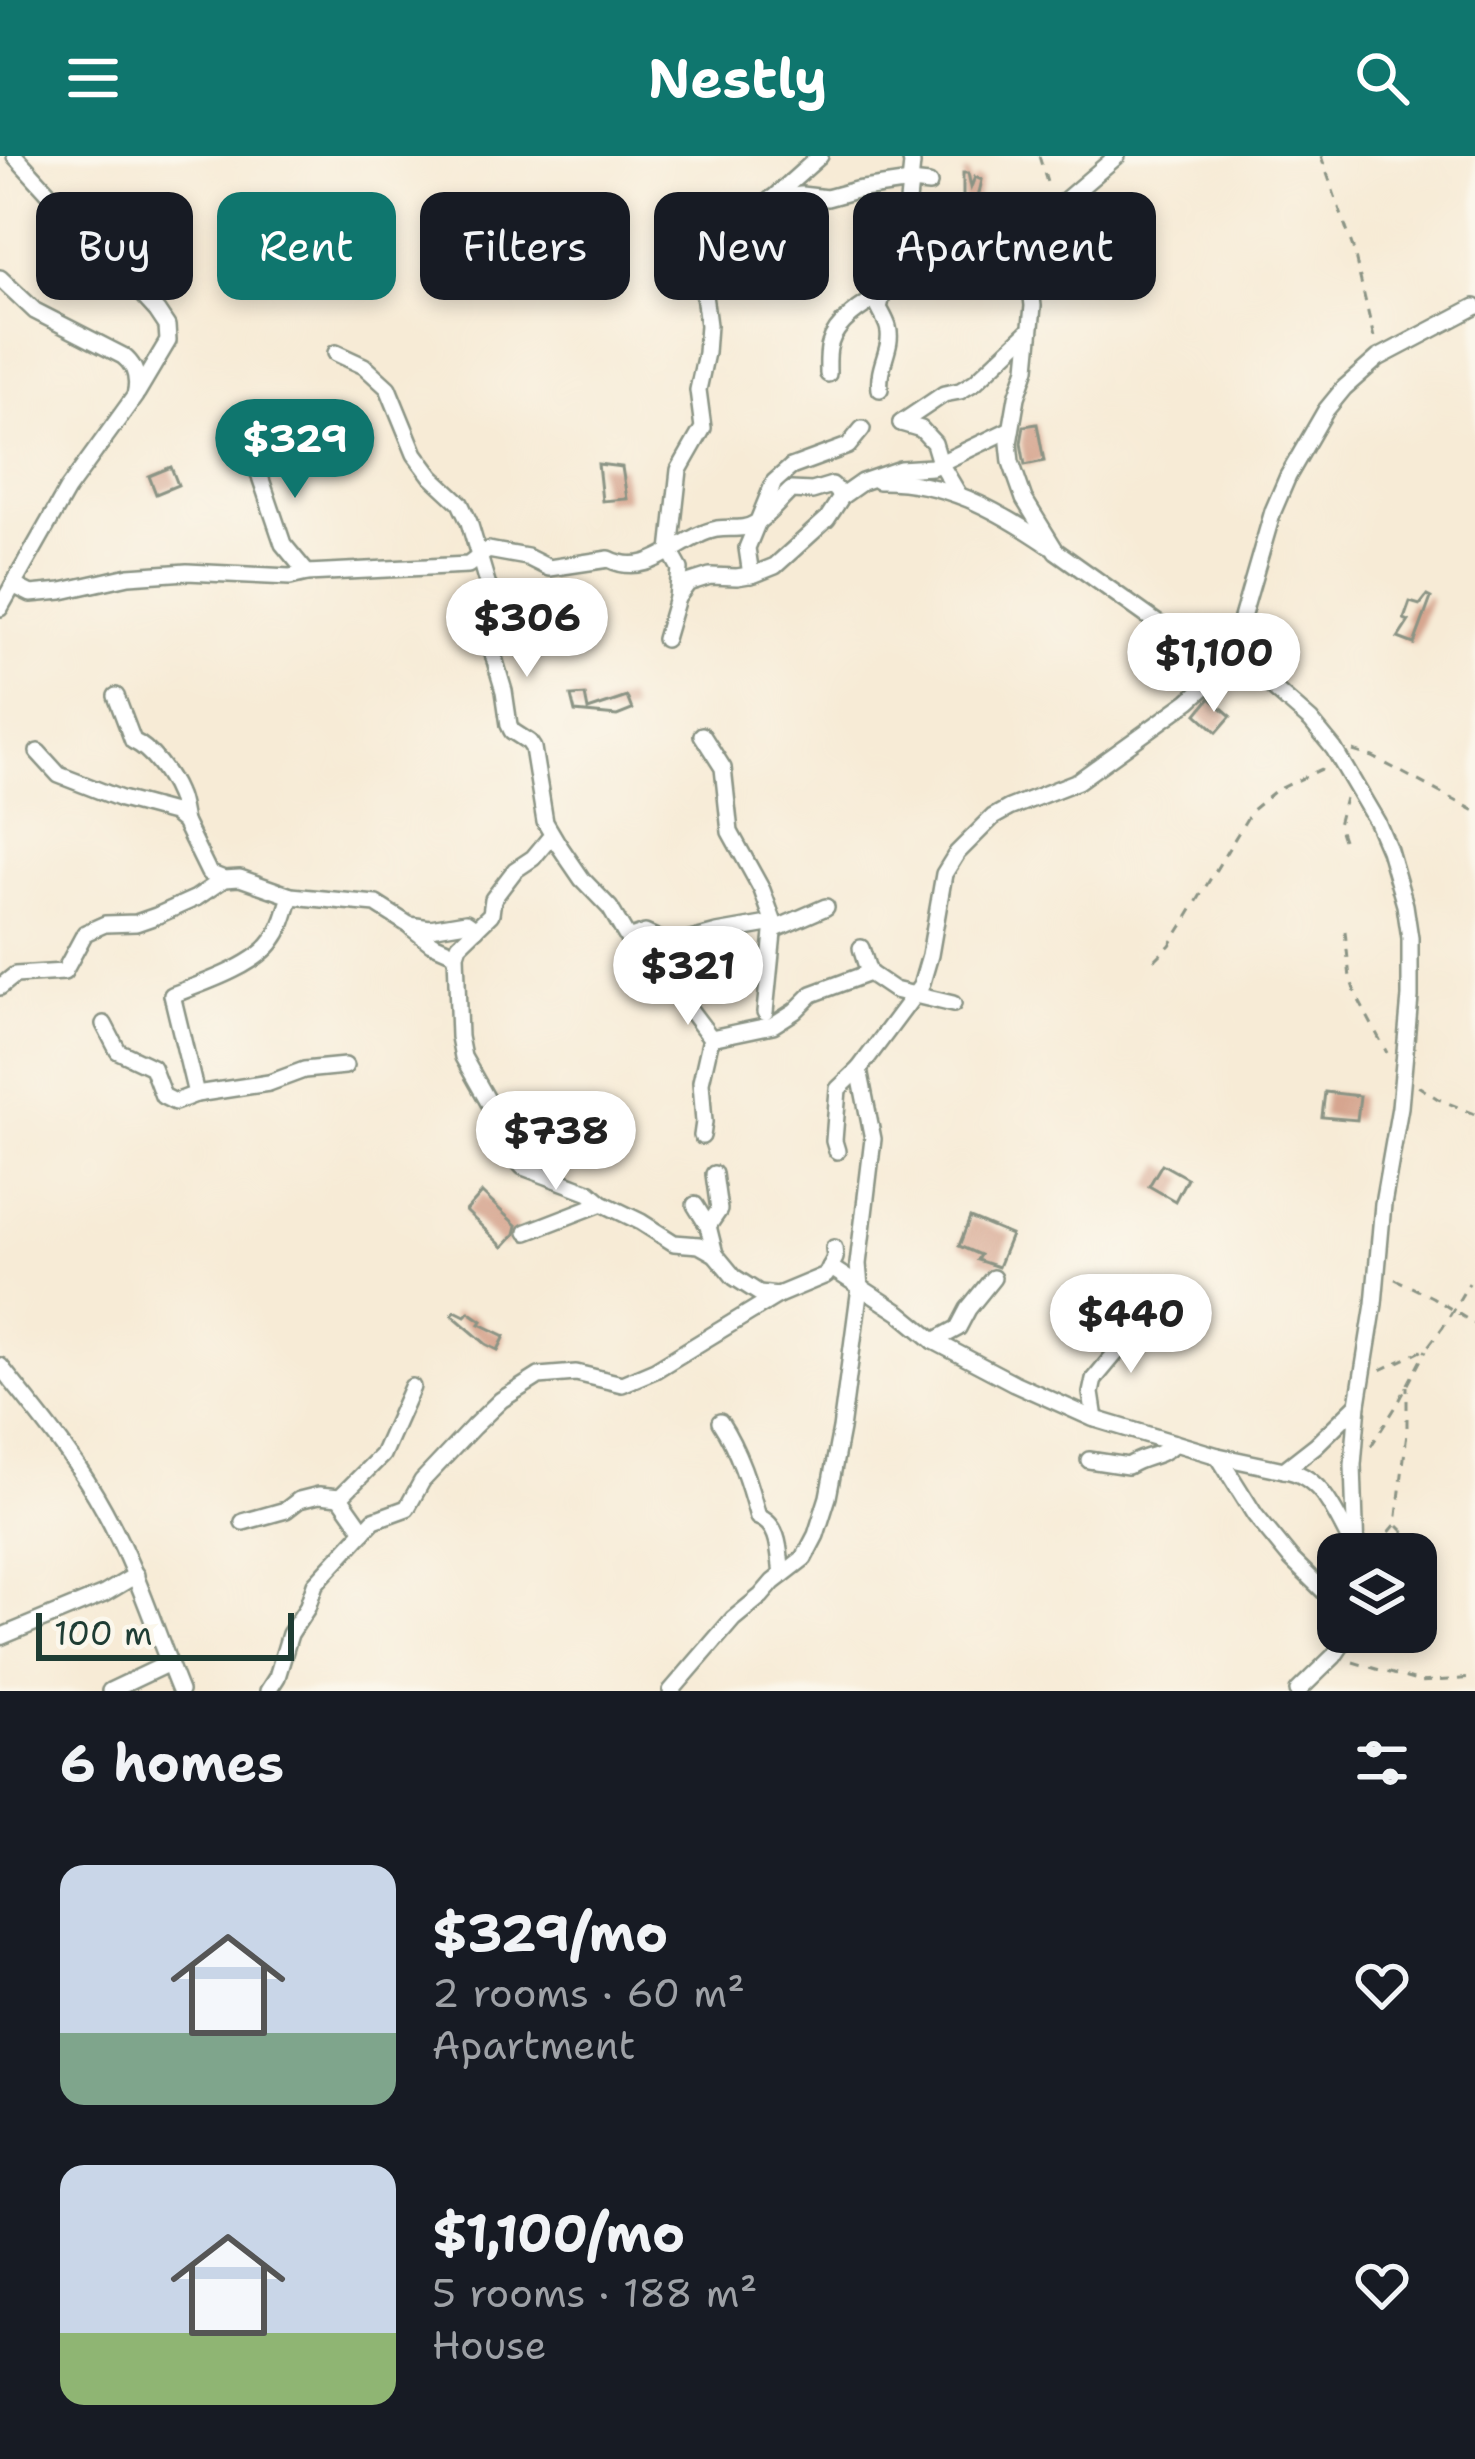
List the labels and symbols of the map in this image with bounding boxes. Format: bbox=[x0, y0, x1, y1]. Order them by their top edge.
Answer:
pin: $329 bbox=[224, 399, 366, 501]
pin: $306 bbox=[456, 578, 598, 680]
pin: $1,100 bbox=[1116, 613, 1312, 715]
pin: $321 bbox=[617, 926, 759, 1028]
pin: $738 bbox=[485, 1091, 627, 1193]
pin: $440 bbox=[1060, 1274, 1202, 1376]
scale bar bbox=[36, 1607, 294, 1660]

